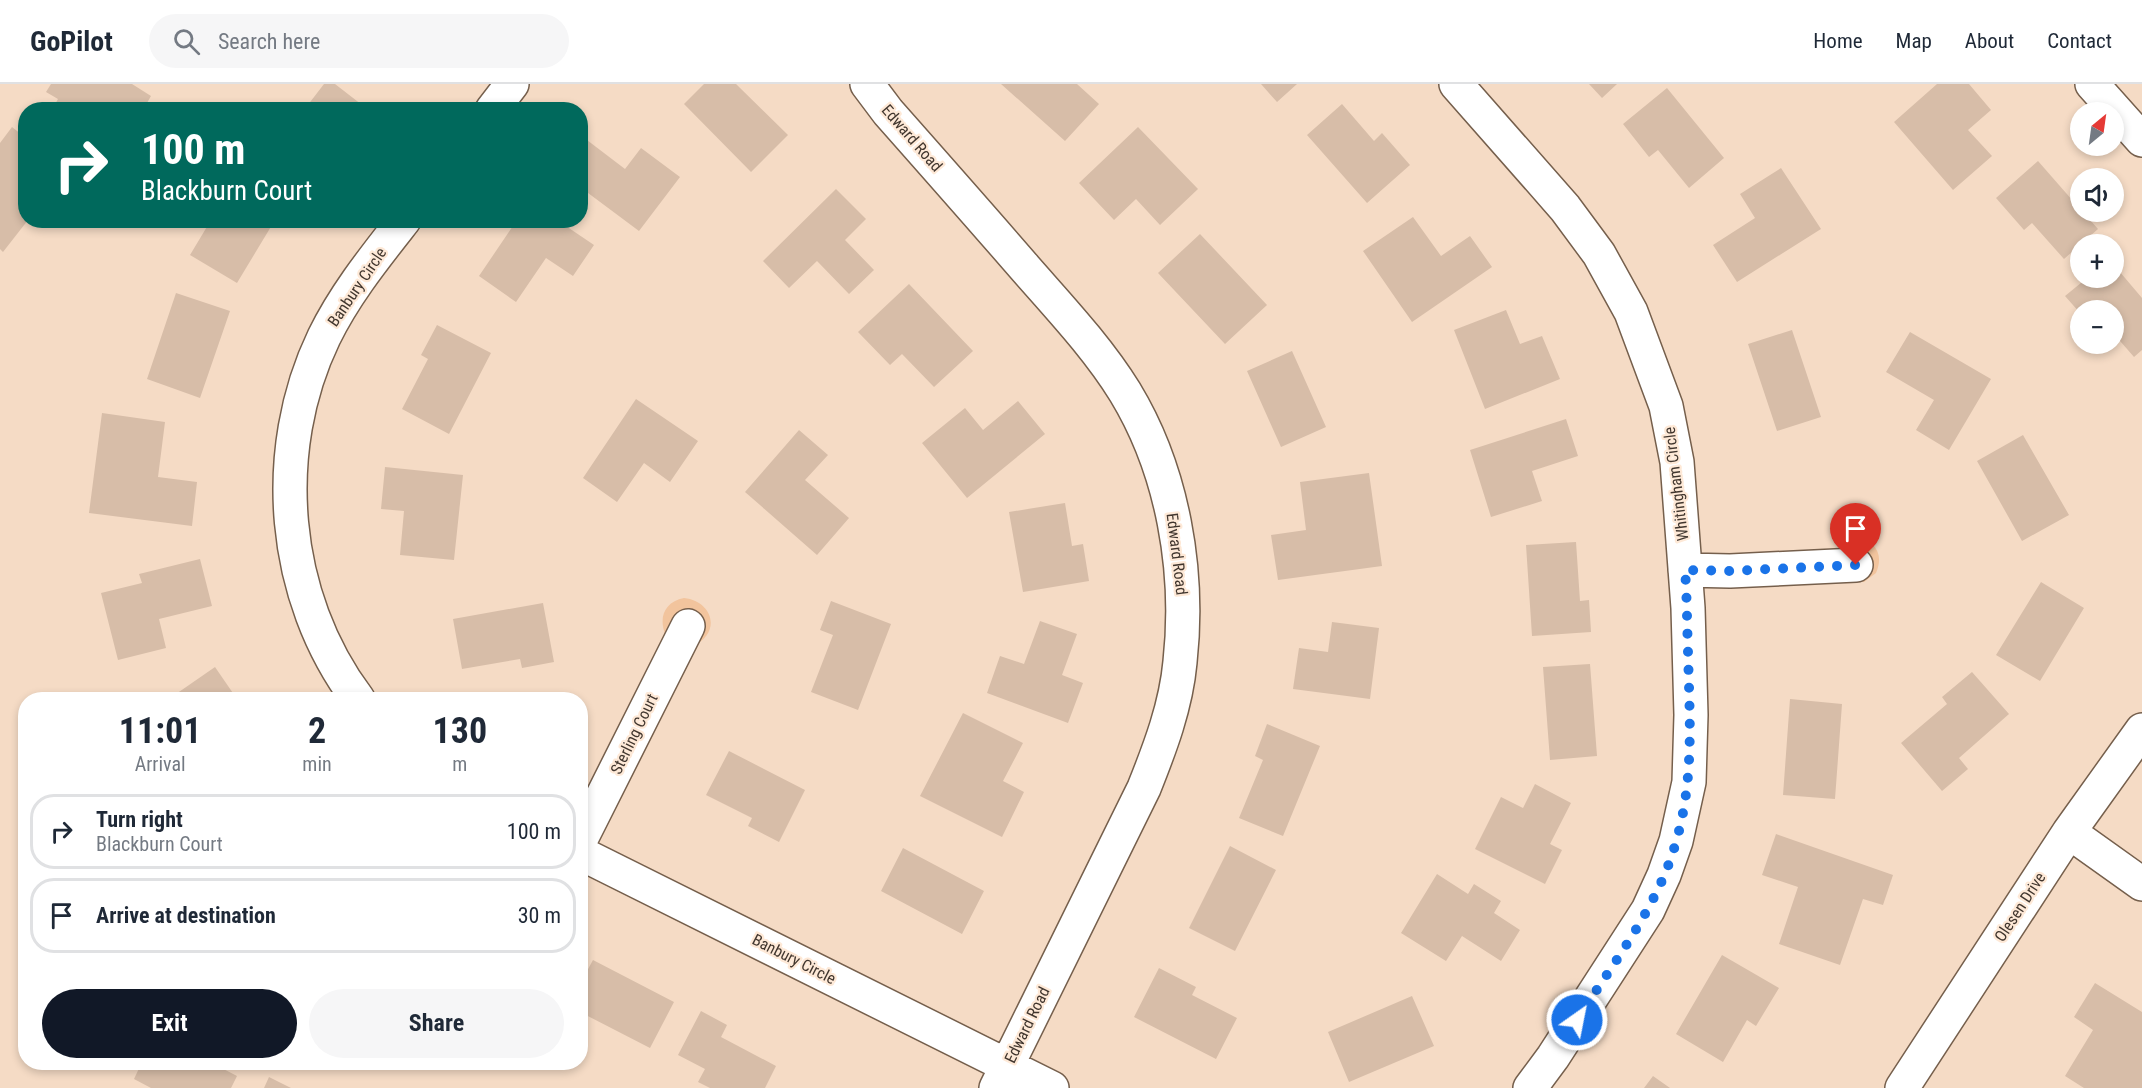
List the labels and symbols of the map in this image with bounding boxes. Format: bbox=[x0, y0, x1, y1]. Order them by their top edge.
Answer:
street label: Edward Road bbox=[878, 101, 946, 175]
north arrow bbox=[2070, 102, 2124, 156]
street label: Banbury Circle bbox=[324, 244, 390, 330]
street label: Whitingham Circle bbox=[1660, 426, 1692, 542]
pin bbox=[1830, 503, 1881, 565]
street label: Edward Road bbox=[1163, 512, 1191, 596]
street label: Sterling Court bbox=[606, 691, 662, 777]
street label: Olesen Drive bbox=[1991, 869, 2049, 945]
street label: Banbury Circle bbox=[749, 930, 839, 988]
street label: Edward Road bbox=[1000, 984, 1054, 1066]
position arrow bbox=[1545, 988, 1609, 1052]

